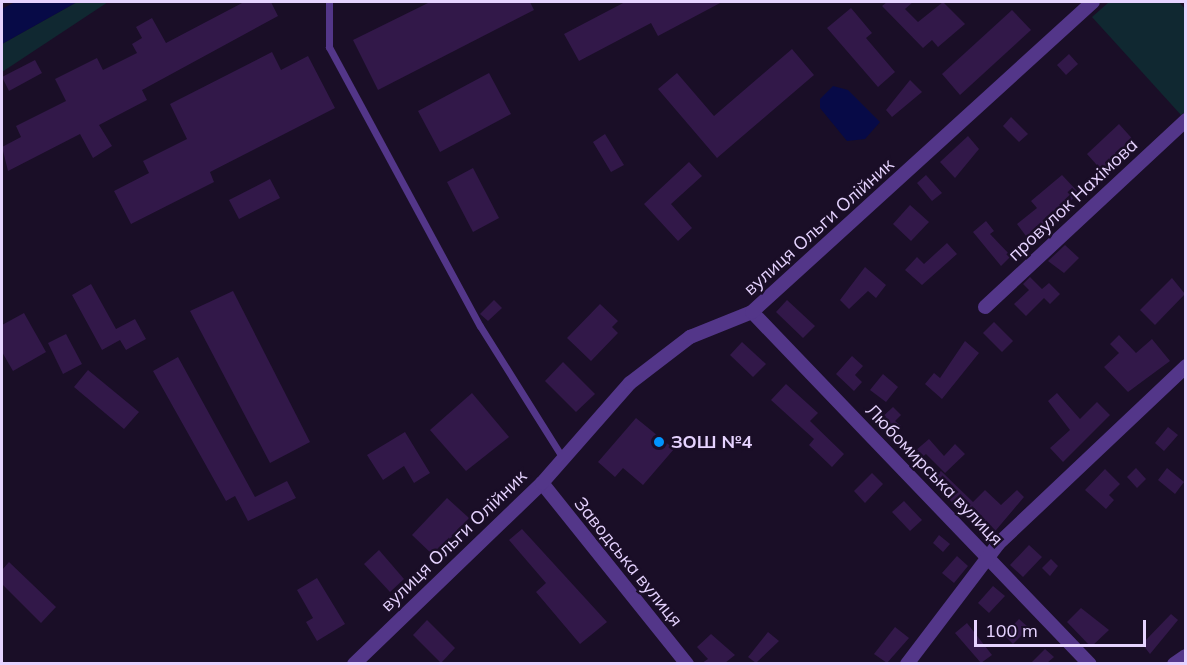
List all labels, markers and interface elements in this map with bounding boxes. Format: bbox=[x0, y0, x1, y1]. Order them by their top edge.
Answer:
street label: провулок Нахімова bbox=[1004, 134, 1142, 266]
street label: вулиця Ольги Олійник bbox=[740, 154, 898, 300]
street label: Любомирська вулиця bbox=[861, 400, 1007, 550]
place label: ЗОШ №4 bbox=[671, 431, 752, 453]
marker: ЗОШ №4 bbox=[652, 435, 666, 449]
street label: вулиця Ольги Олійник bbox=[377, 466, 531, 616]
street label: Заводська вулиця bbox=[569, 493, 687, 631]
scale bar bbox=[977, 608, 1150, 646]
text: 100 m bbox=[985, 619, 1038, 642]

